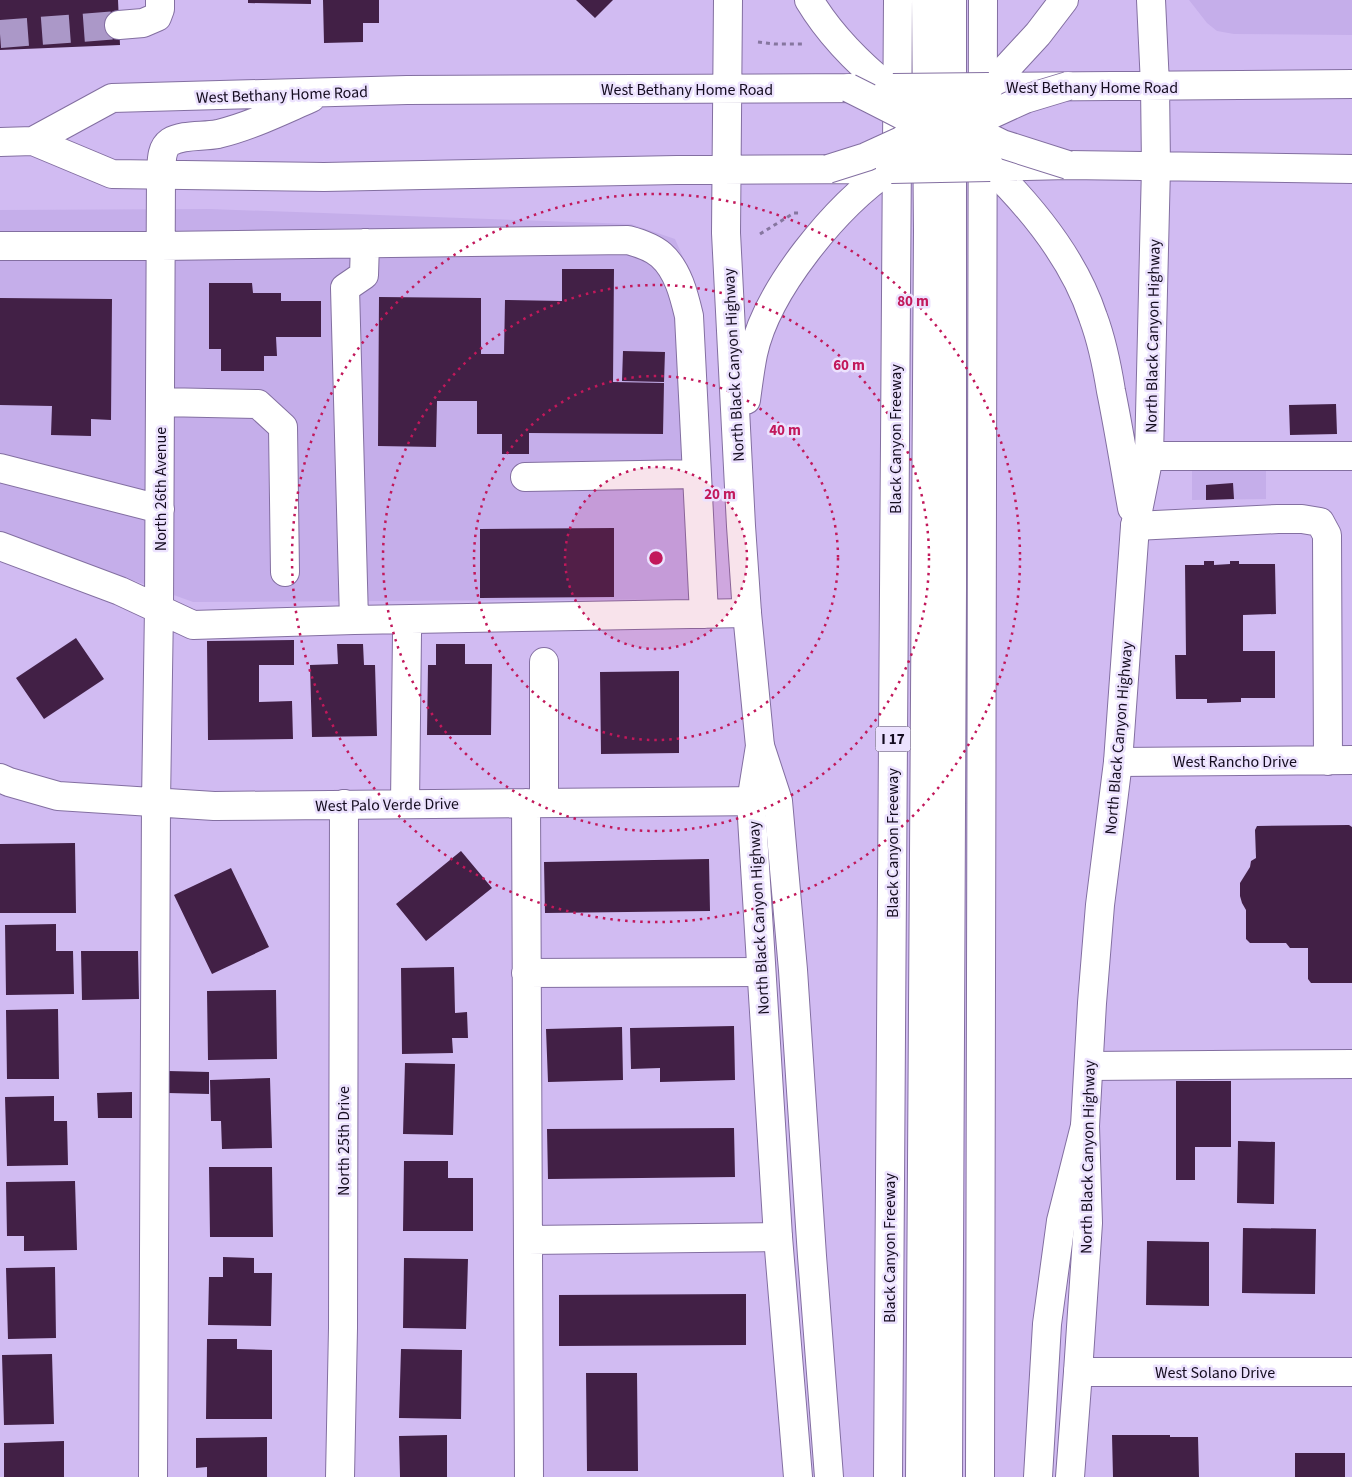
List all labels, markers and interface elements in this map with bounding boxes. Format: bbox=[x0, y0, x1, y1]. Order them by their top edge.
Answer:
street label: West Bethany Home Road bbox=[1006, 77, 1178, 99]
street label: West Bethany Home Road bbox=[601, 79, 773, 101]
street label: West Bethany Home Road bbox=[196, 81, 368, 109]
street label: North Black Canyon Highway bbox=[1140, 238, 1166, 433]
street label: North Black Canyon Highway bbox=[718, 267, 750, 462]
text: 80 m bbox=[897, 291, 929, 312]
text: 60 m bbox=[833, 355, 865, 376]
street label: Black Canyon Freeway bbox=[885, 364, 907, 514]
text: 40 m bbox=[769, 420, 801, 441]
street label: North 26th Avenue bbox=[150, 427, 172, 551]
text: 20 m bbox=[704, 484, 736, 505]
centre of rings bbox=[647, 549, 665, 567]
street label: North Black Canyon Highway bbox=[1100, 640, 1138, 836]
road number: I 17 bbox=[876, 726, 910, 752]
street label: West Rancho Drive bbox=[1173, 751, 1297, 773]
street label: Black Canyon Freeway bbox=[882, 768, 904, 918]
street label: West Palo Verde Drive bbox=[315, 793, 459, 817]
street label: North Black Canyon Highway bbox=[743, 820, 775, 1015]
street label: North Black Canyon Highway bbox=[1075, 1059, 1101, 1254]
street label: North 25th Drive bbox=[333, 1086, 355, 1196]
street label: Black Canyon Freeway bbox=[879, 1173, 901, 1323]
street label: West Solano Drive bbox=[1155, 1362, 1275, 1384]

